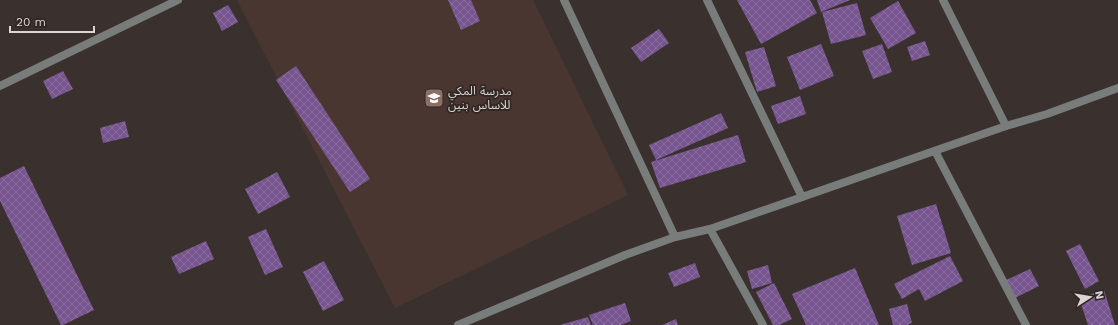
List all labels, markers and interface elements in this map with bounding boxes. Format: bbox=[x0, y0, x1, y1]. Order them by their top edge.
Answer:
scale bar bbox=[10, 8, 94, 34]
text: 20 m bbox=[16, 15, 46, 29]
place label: مدرسة المكي للاساس بنين bbox=[448, 84, 512, 112]
school or university icon: مدرسة المكي للاساس بنين bbox=[423, 87, 445, 109]
north arrow bbox=[1070, 277, 1110, 317]
text: N bbox=[1092, 290, 1106, 300]

